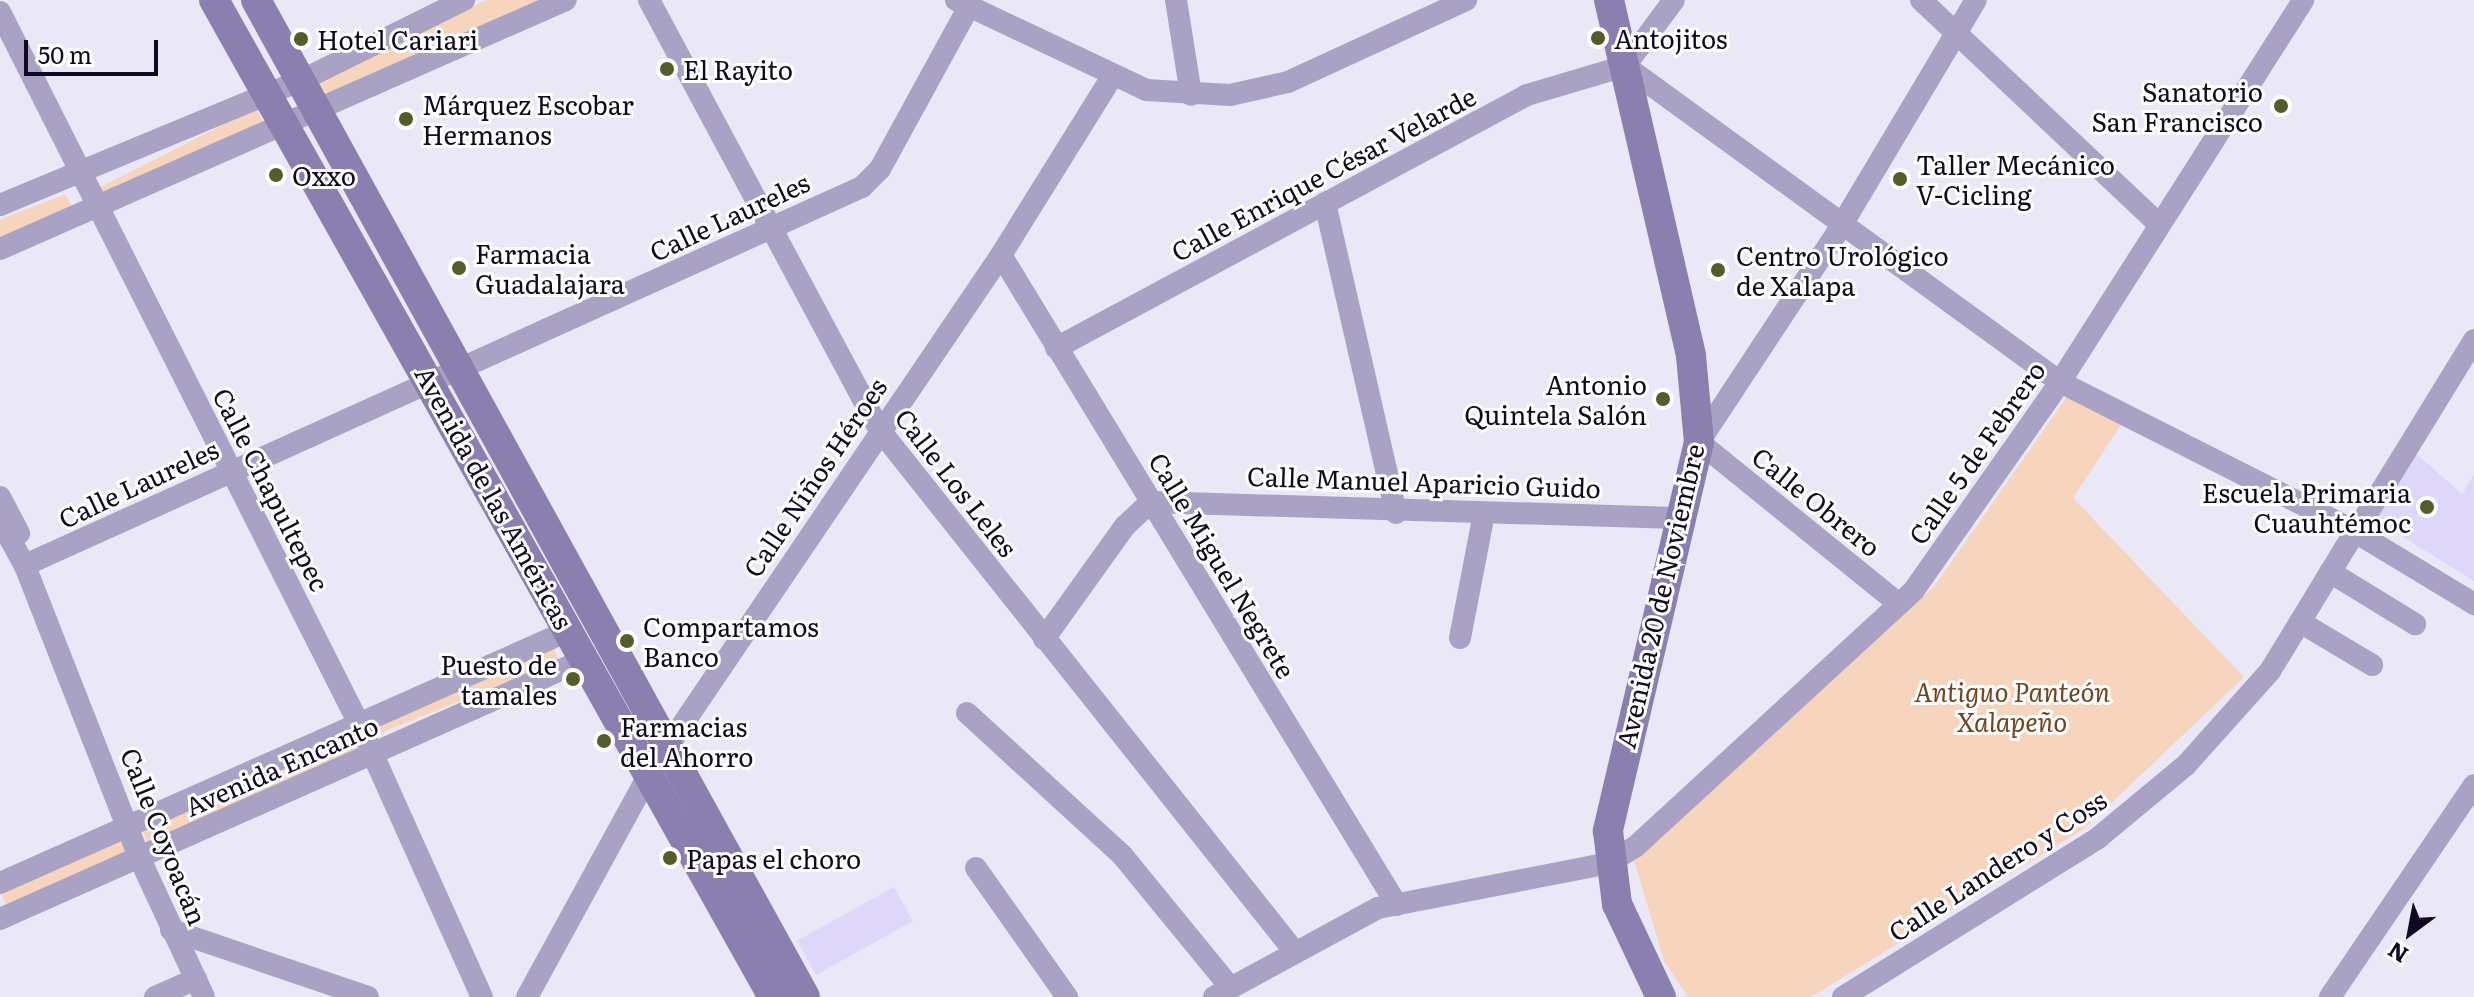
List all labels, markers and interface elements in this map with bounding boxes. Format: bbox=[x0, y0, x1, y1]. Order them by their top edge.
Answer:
place label: Antojitos bbox=[1614, 22, 1728, 54]
place label: Hotel Cariari bbox=[317, 23, 478, 55]
scale bar bbox=[28, 24, 162, 74]
marker: Antojitos bbox=[1589, 29, 1607, 47]
marker: Hotel Cariari bbox=[292, 30, 310, 48]
text: 50 m bbox=[38, 36, 92, 71]
place label: El Rayito bbox=[683, 53, 793, 85]
marker: El Rayito bbox=[658, 60, 676, 78]
place label: Sanatorio San Francisco bbox=[2092, 75, 2263, 136]
street label: Calle Enrique César Velarde bbox=[1165, 79, 1481, 267]
place label: Márquez Escobar Hermanos bbox=[422, 88, 634, 150]
marker: Sanatorio San Francisco bbox=[2270, 95, 2292, 117]
marker: Márquez Escobar Hermanos bbox=[397, 110, 415, 128]
place label: Taller Mecánico V-Cicling bbox=[1916, 148, 2115, 210]
place label: Oxxo bbox=[292, 159, 356, 191]
street label: Calle Laureles bbox=[644, 165, 814, 267]
marker: Oxxo bbox=[267, 166, 285, 184]
marker: Taller Mecánico V-Cicling bbox=[1891, 170, 1909, 188]
place label: Farmacia Guadalajara bbox=[475, 237, 625, 298]
place label: Centro Urológico de Xalapa bbox=[1736, 239, 1949, 300]
marker: Farmacia Guadalajara bbox=[450, 259, 468, 277]
marker: Centro Urológico de Xalapa bbox=[1707, 259, 1729, 281]
street label: Calle 5 de Febrero bbox=[1901, 354, 2051, 550]
street label: Avenida de las Américas bbox=[410, 360, 580, 634]
place label: Antonio Quintela Salón bbox=[1464, 368, 1647, 430]
street label: Calle Niños Héroes bbox=[736, 372, 892, 582]
street label: Calle Chapultepec bbox=[207, 382, 337, 596]
marker: Antonio Quintela Salón bbox=[1654, 390, 1672, 408]
street label: Calle Los Leles bbox=[890, 402, 1024, 562]
street label: Calle Laureles bbox=[53, 432, 223, 534]
street label: Calle Obrero bbox=[1747, 440, 1887, 562]
street label: Avenida 20 de Noviembre bbox=[1609, 441, 1709, 751]
street label: Calle Miguel Negrete bbox=[1143, 447, 1303, 683]
street label: Calle Manuel Aparicio Guido bbox=[1247, 459, 1601, 503]
place label: Escuela Primaria Cuauhtémoc bbox=[2202, 476, 2411, 538]
marker: Escuela Primaria Cuauhtémoc bbox=[2418, 498, 2436, 516]
place label: Compartamos Banco bbox=[643, 610, 819, 672]
marker: Compartamos Banco bbox=[618, 632, 636, 650]
place label: Puesto de tamales bbox=[440, 648, 557, 710]
marker: Puesto de tamales bbox=[564, 670, 582, 688]
park label: Antiguo Panteón Xalapeño bbox=[1914, 675, 2110, 736]
street label: Avenida Encanto bbox=[180, 708, 382, 822]
place label: Farmacias del Ahorro bbox=[620, 710, 753, 772]
marker: Farmacias del Ahorro bbox=[595, 732, 613, 750]
street label: Calle Coyoacán bbox=[115, 743, 215, 929]
street label: Calle Landero y Coss bbox=[1882, 783, 2112, 947]
place label: Papas el choro bbox=[686, 842, 861, 874]
marker: Papas el choro bbox=[661, 849, 679, 867]
north arrow bbox=[2370, 893, 2450, 973]
text: N bbox=[2380, 935, 2414, 973]

